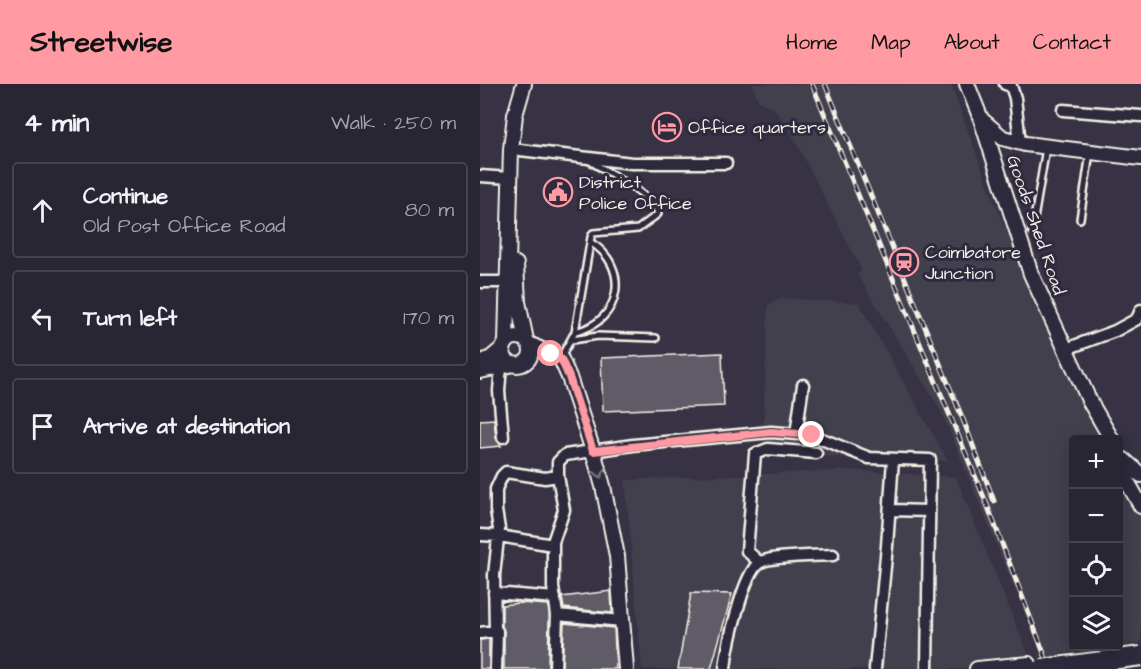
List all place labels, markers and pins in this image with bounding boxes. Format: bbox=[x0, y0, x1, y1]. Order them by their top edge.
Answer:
hotel icon: Office quarters bbox=[651, 111, 683, 143]
place label: Office quarters bbox=[688, 115, 826, 140]
place label: District Police Office bbox=[579, 170, 692, 216]
public building icon: District Police Office bbox=[542, 176, 574, 208]
place label: Coimbatore Junction bbox=[925, 240, 1021, 286]
station icon: Coimbatore Junction bbox=[888, 246, 920, 278]

